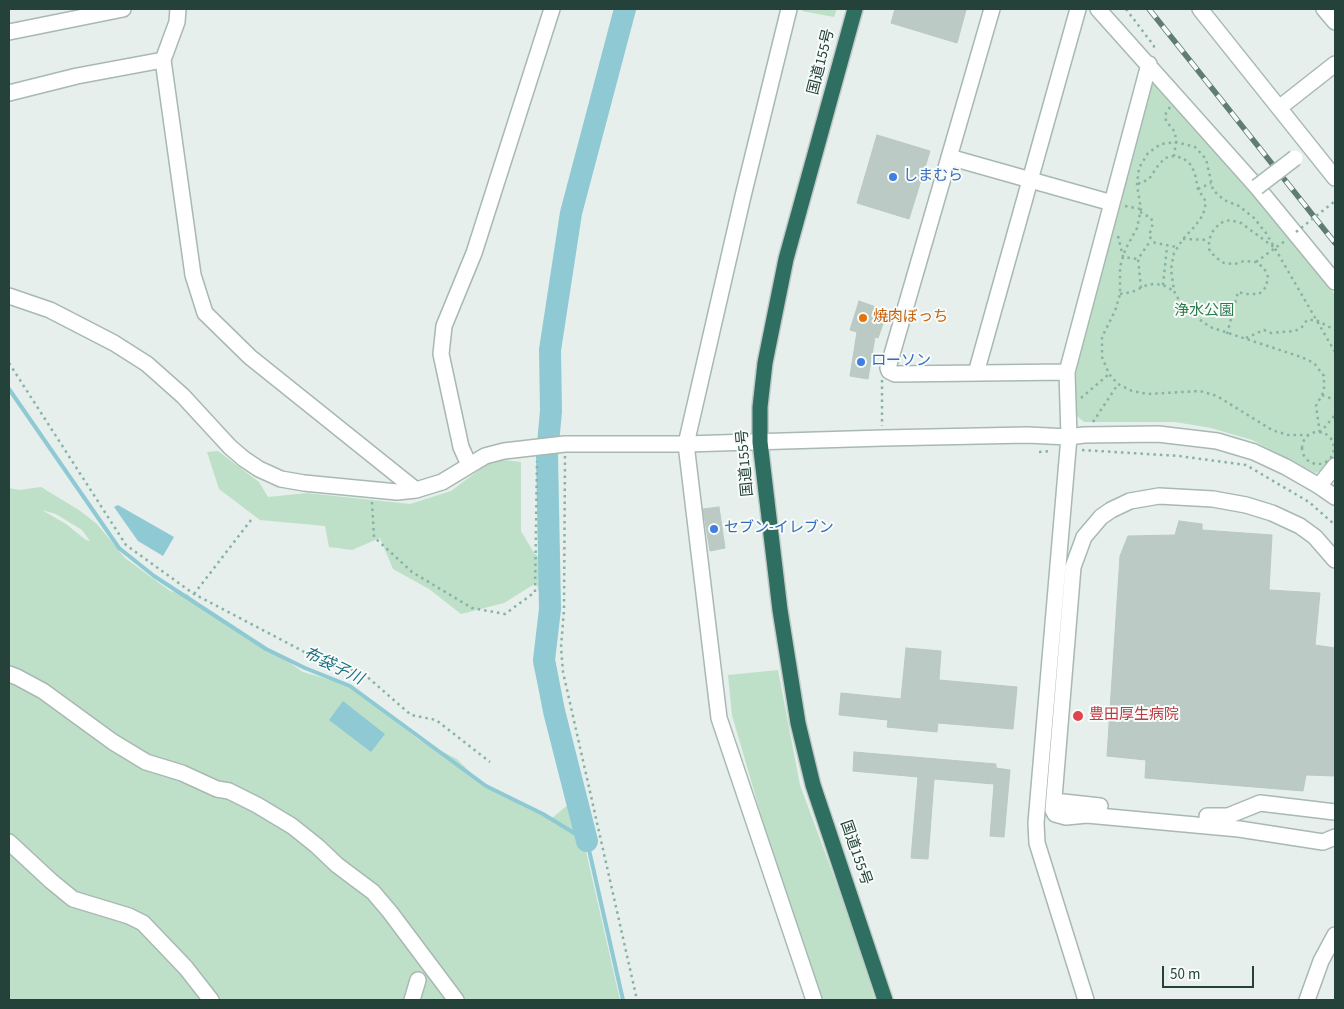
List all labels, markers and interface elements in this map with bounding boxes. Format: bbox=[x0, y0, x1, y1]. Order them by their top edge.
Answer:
street label: 国道155号 bbox=[805, 27, 839, 97]
place label: しまむら bbox=[903, 168, 963, 186]
marker: しまむら bbox=[887, 171, 899, 183]
park label: 浄水公園 bbox=[1174, 303, 1234, 321]
place label: 焼肉ぼっち bbox=[873, 309, 948, 327]
marker: 焼肉ぼっち bbox=[857, 312, 869, 324]
place label: ローソン bbox=[871, 353, 931, 371]
marker: ローソン bbox=[855, 356, 867, 368]
street label: 国道155号 bbox=[734, 429, 758, 497]
place label: セブン-イレブン bbox=[724, 520, 834, 538]
marker: セブン-イレブン bbox=[708, 523, 720, 535]
water label: 布袋子川 bbox=[300, 644, 366, 690]
place label: 豊田厚生病院 bbox=[1089, 707, 1179, 725]
marker: 豊田厚生病院 bbox=[1071, 709, 1085, 723]
street label: 国道155号 bbox=[836, 818, 874, 888]
scale bar bbox=[1164, 956, 1256, 988]
text: 50 m bbox=[1170, 964, 1200, 985]

